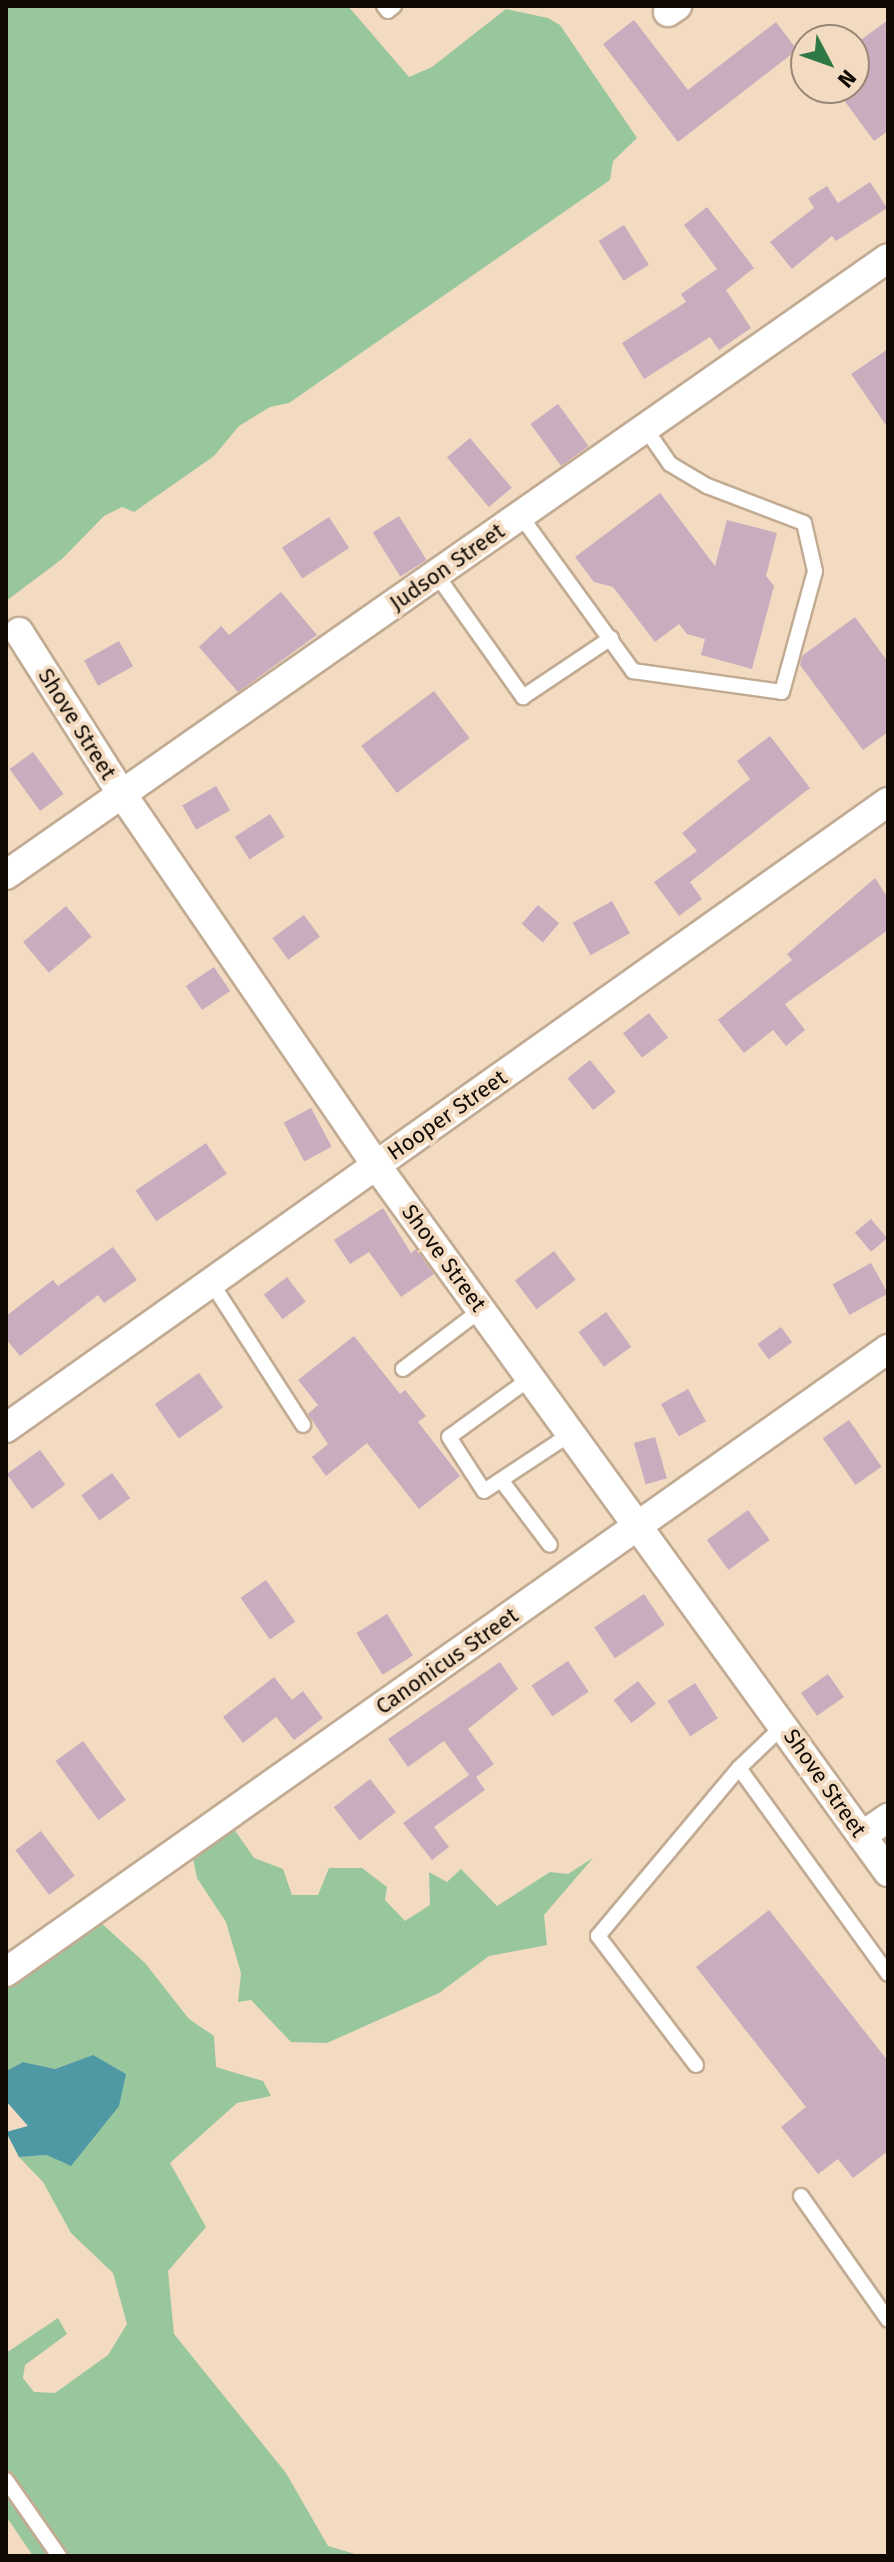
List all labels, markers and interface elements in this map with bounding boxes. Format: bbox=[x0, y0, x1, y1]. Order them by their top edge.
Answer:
north arrow bbox=[790, 24, 870, 104]
text: N bbox=[832, 64, 862, 93]
street label: Judson Street bbox=[384, 518, 510, 616]
street label: Shove Street bbox=[32, 664, 122, 784]
street label: Hooper Street bbox=[382, 1064, 512, 1166]
street label: Shove Street bbox=[396, 1199, 492, 1317]
street label: Canonicus Street bbox=[371, 1602, 523, 1720]
street label: Shove Street bbox=[778, 1724, 872, 1842]

